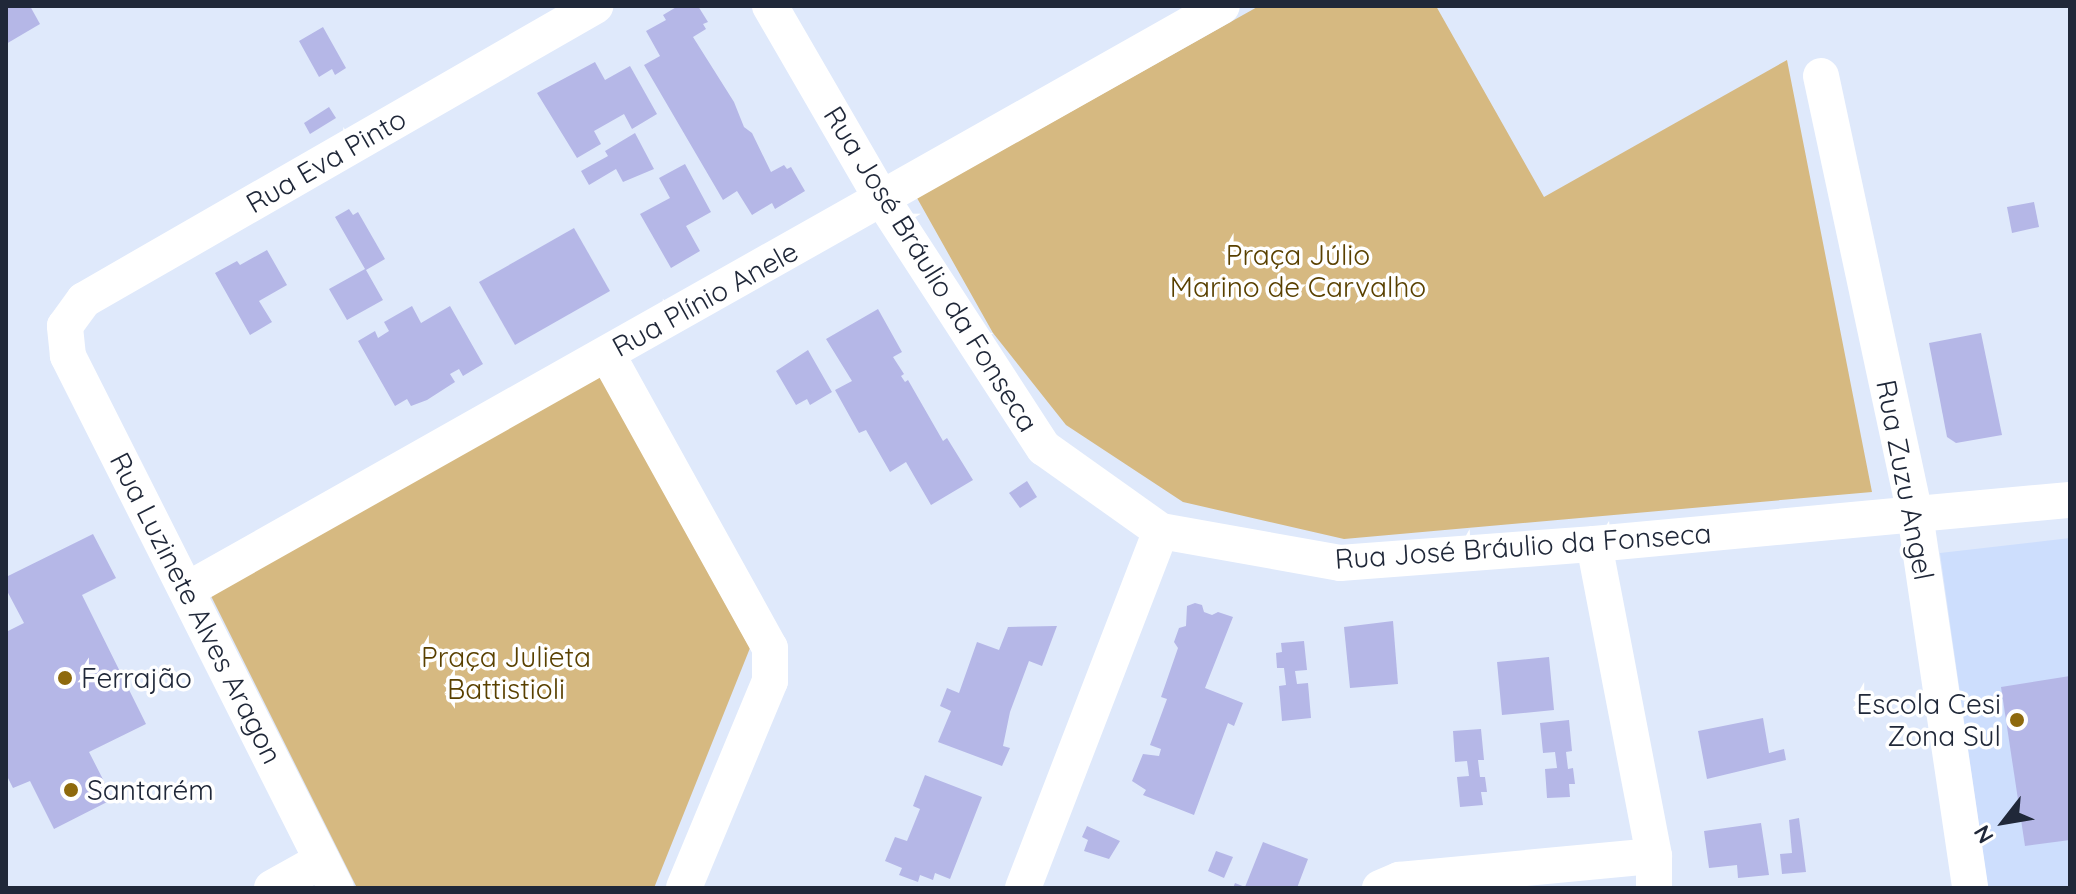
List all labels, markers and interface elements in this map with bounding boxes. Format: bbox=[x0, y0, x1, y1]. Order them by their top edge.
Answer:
street label: Rua José Bráulio da Fonseca bbox=[817, 100, 1045, 438]
street label: Rua Eva Pinto bbox=[240, 102, 412, 220]
street label: Rua Plínio Anele bbox=[606, 234, 804, 364]
park label: Praça Júlio Marino de Carvalho bbox=[1170, 238, 1426, 304]
street label: Rua Zuzu Angel bbox=[1869, 377, 1941, 583]
street label: Rua Luzinete Alves Aragon bbox=[103, 447, 289, 769]
street label: Rua José Bráulio da Fonseca bbox=[1334, 516, 1712, 576]
park label: Praça Julieta Battistioli bbox=[421, 640, 591, 706]
place label: Ferrajão bbox=[81, 661, 192, 695]
marker: Ferrajão bbox=[56, 669, 74, 687]
place label: Escola Cesi Zona Sul bbox=[1856, 687, 2001, 753]
marker: Escola Cesi Zona Sul bbox=[2008, 711, 2026, 729]
place label: Santarém bbox=[87, 773, 214, 807]
marker: Santarém bbox=[62, 781, 80, 799]
north arrow bbox=[1964, 782, 2044, 862]
text: N bbox=[1967, 820, 2000, 849]

